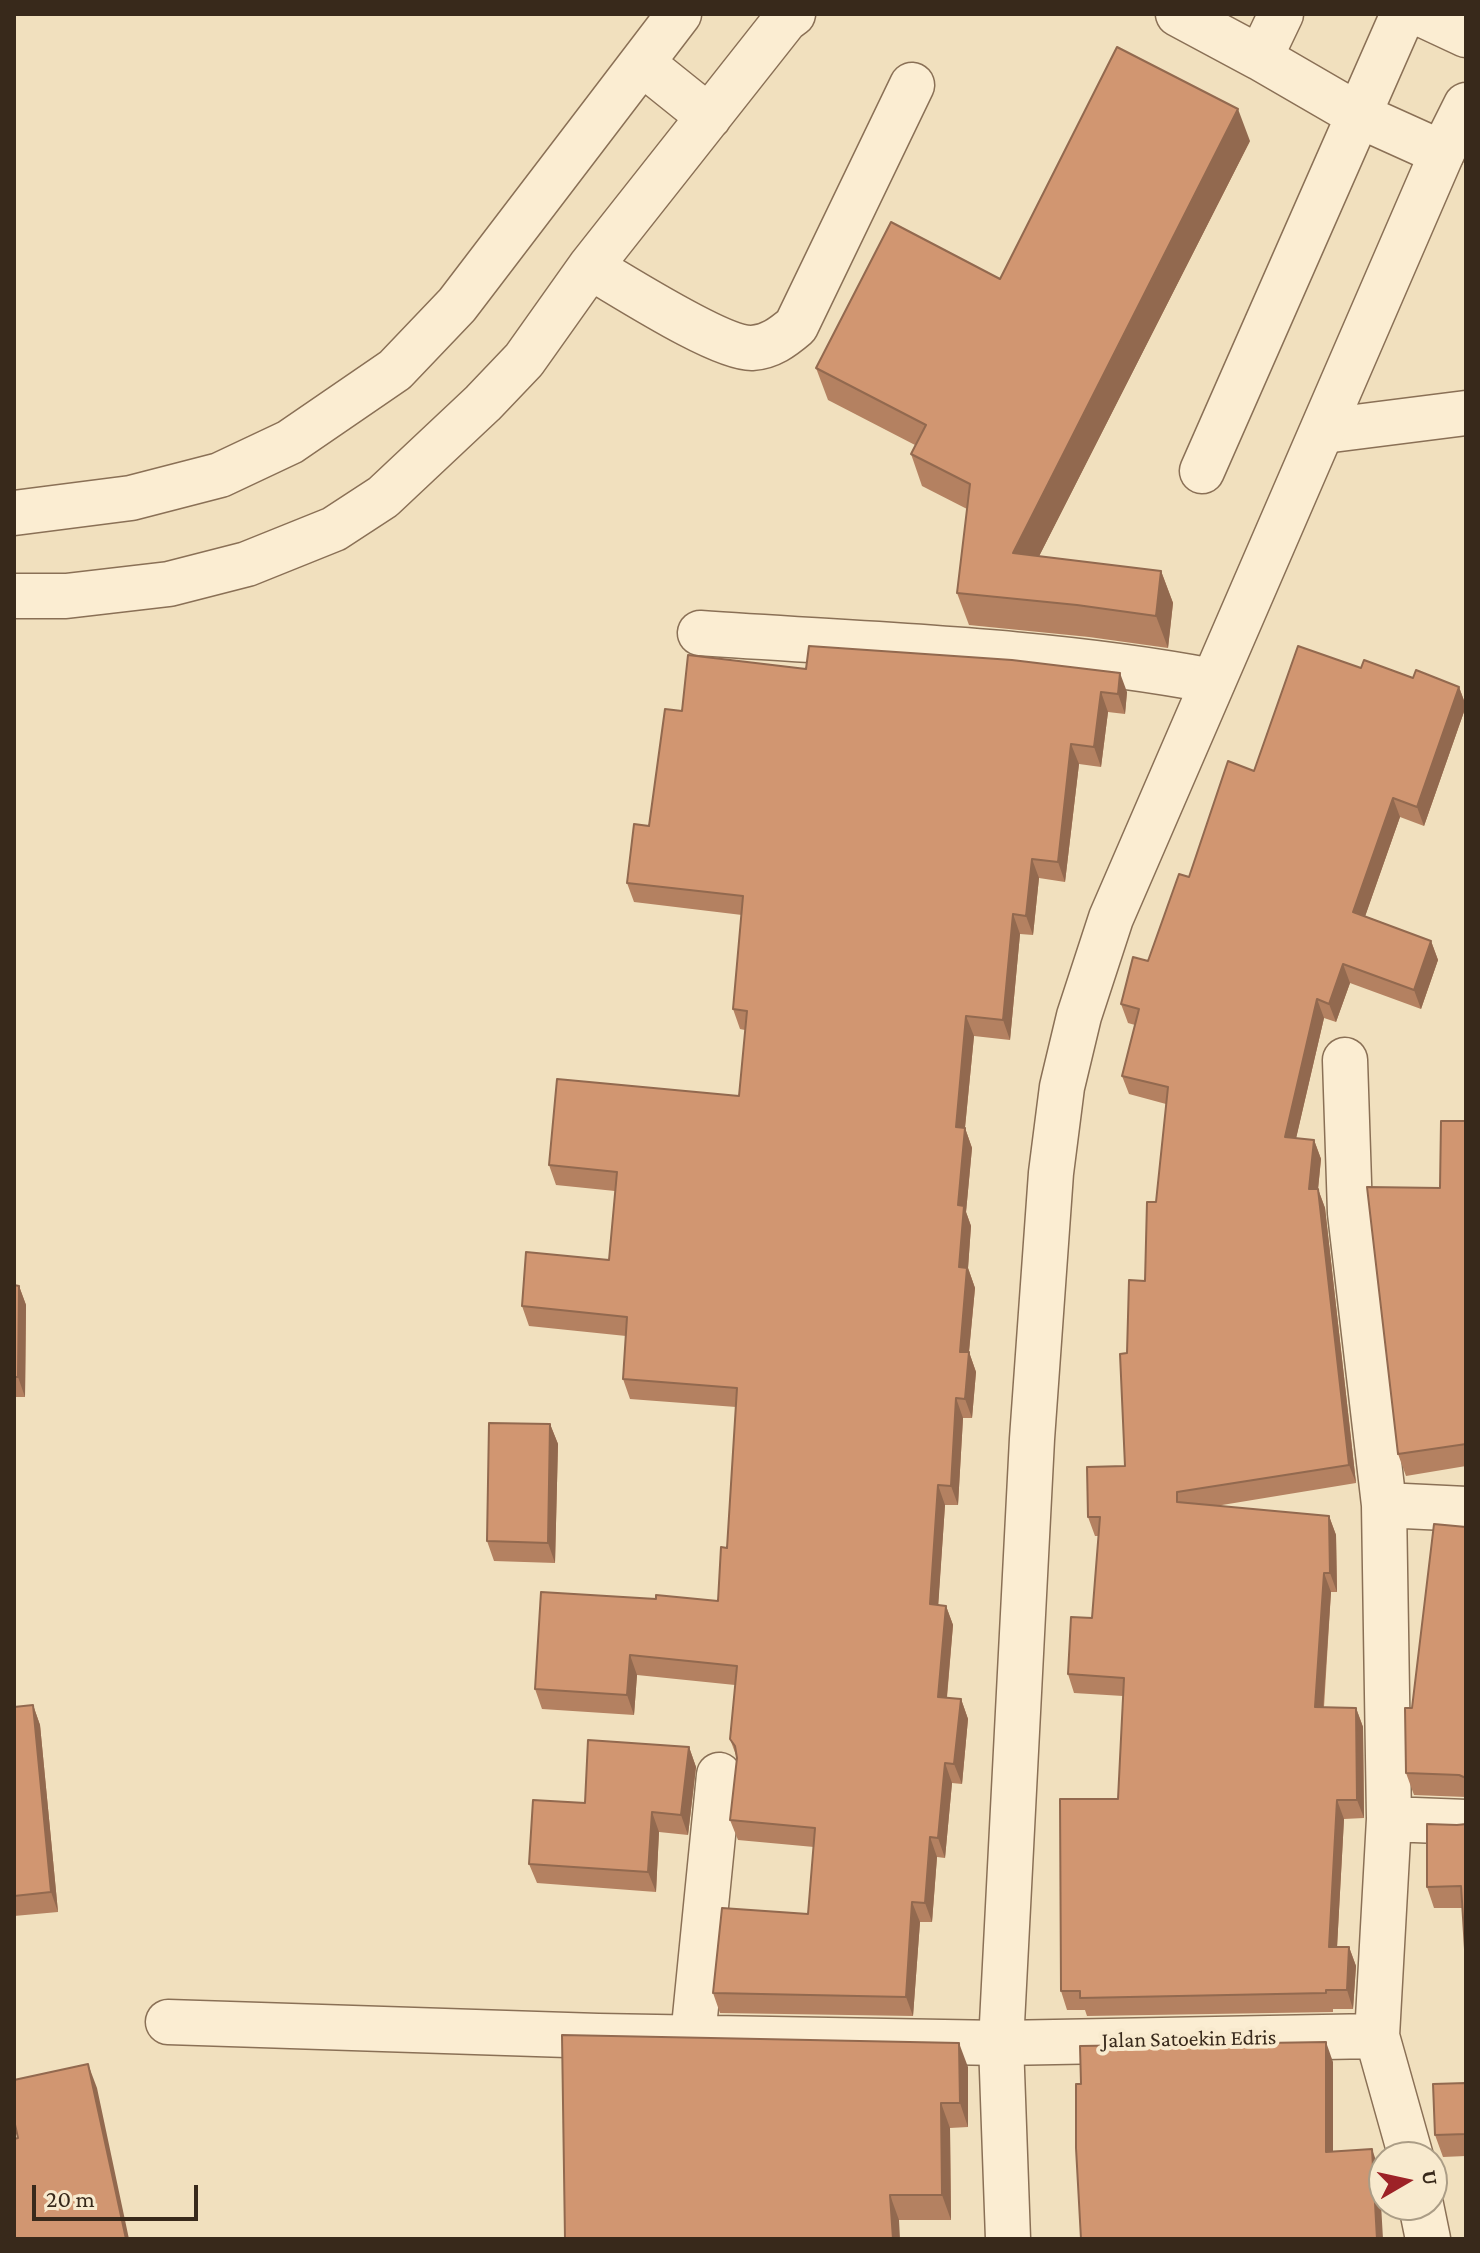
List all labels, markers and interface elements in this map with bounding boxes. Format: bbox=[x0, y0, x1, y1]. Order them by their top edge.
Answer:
street label: Jalan Satoekin Edris bbox=[1101, 2024, 1277, 2054]
north arrow bbox=[1368, 2141, 1448, 2221]
text: U bbox=[1417, 2168, 1444, 2187]
scale bar bbox=[36, 2169, 202, 2219]
text: 20 m bbox=[46, 2185, 95, 2212]

